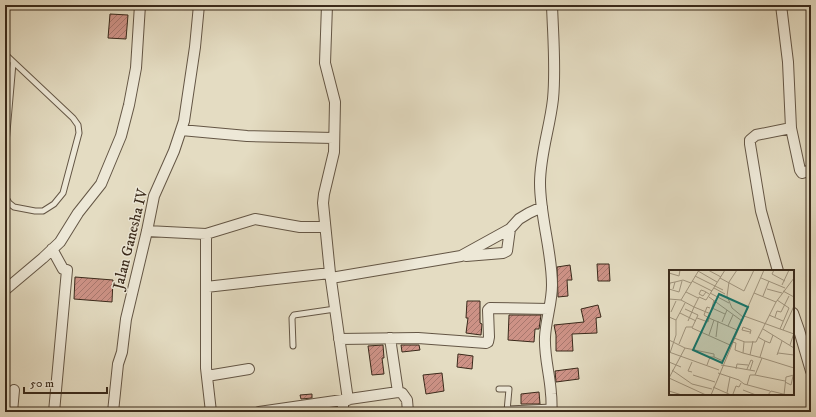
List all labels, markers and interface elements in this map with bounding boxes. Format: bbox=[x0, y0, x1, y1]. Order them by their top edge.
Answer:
street label: Jalan Ganesha IV bbox=[108, 186, 152, 293]
inset map bbox=[669, 270, 794, 395]
scale bar bbox=[24, 369, 107, 395]
text: 50 m bbox=[30, 376, 54, 391]

